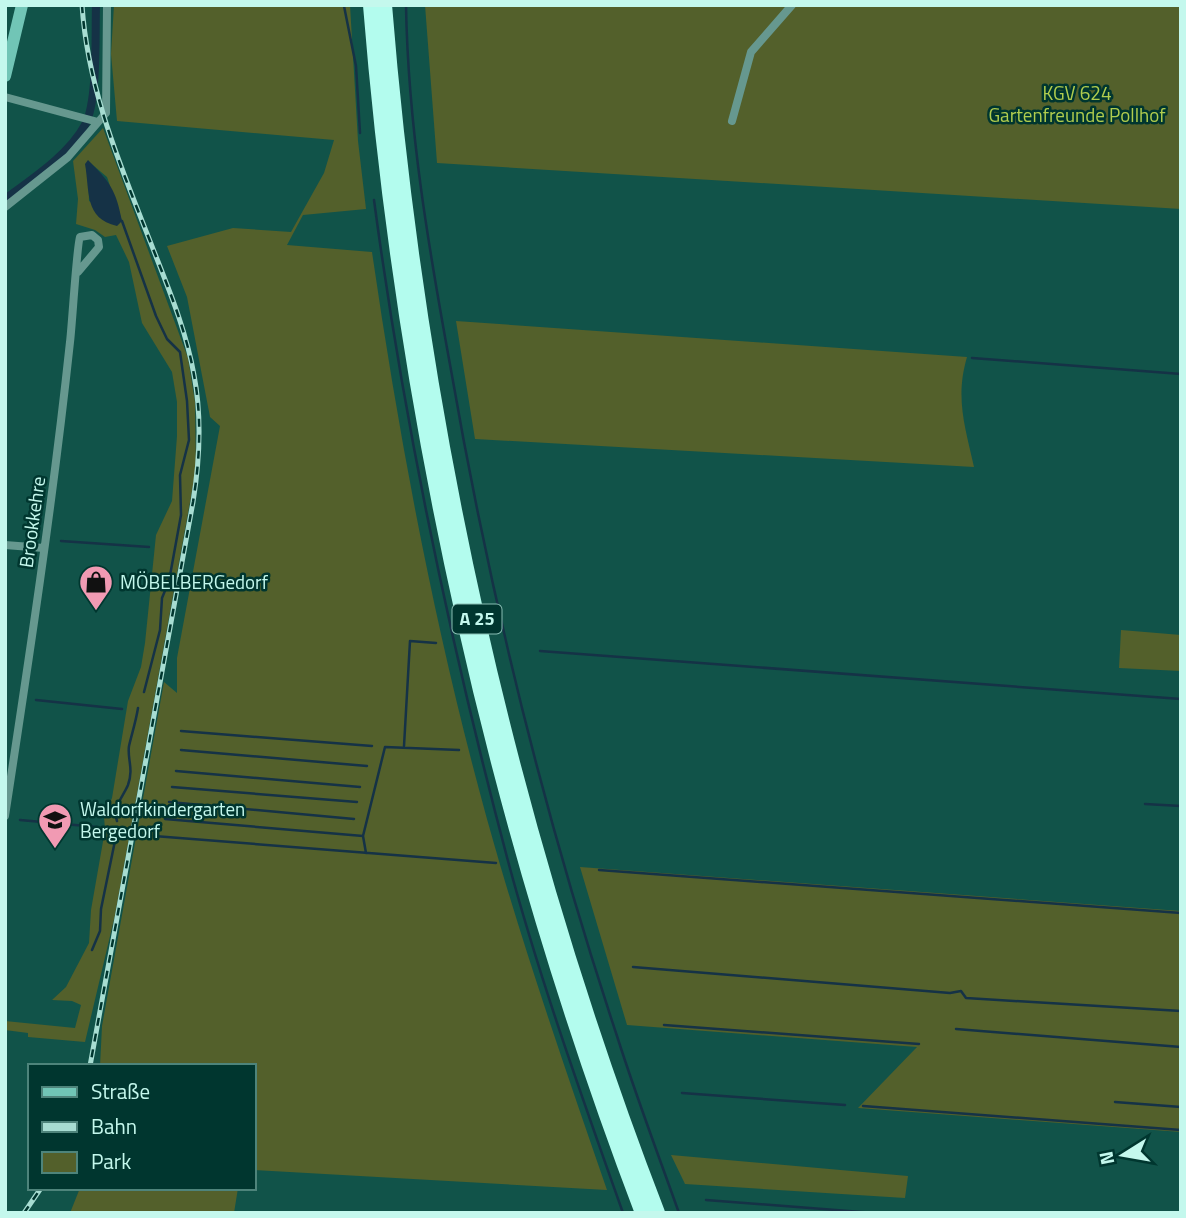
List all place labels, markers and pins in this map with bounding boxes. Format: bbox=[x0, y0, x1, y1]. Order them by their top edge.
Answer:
shop icon: MÖBELBERGedorf bbox=[77, 563, 115, 612]
place label: MÖBELBERGedorf bbox=[120, 567, 269, 596]
place label: Waldorfkindergarten Bergedorf bbox=[80, 794, 245, 845]
school or university icon: Waldorfkindergarten Bergedorf bbox=[36, 801, 74, 850]

